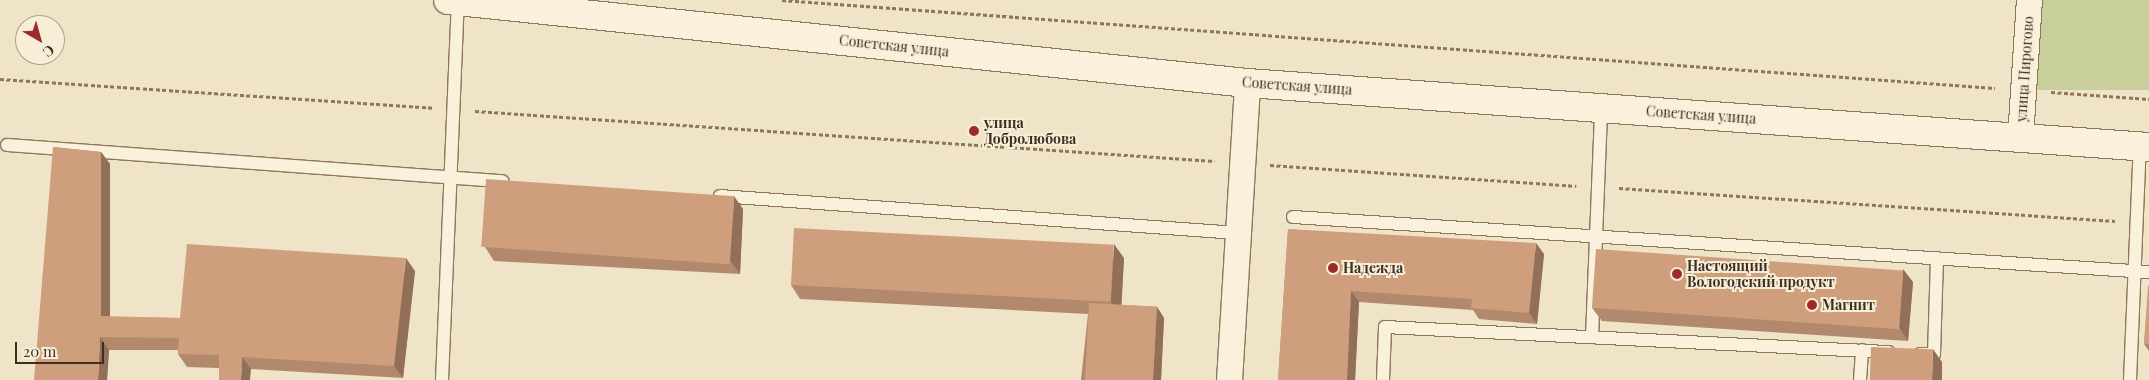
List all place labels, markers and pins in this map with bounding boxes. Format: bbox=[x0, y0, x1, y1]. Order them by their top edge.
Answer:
place label: улица Добролюбова bbox=[984, 115, 1076, 148]
marker: улица Добролюбова bbox=[968, 125, 980, 137]
place label: Настоящий Вологодский продукт bbox=[1687, 258, 1835, 290]
place label: Надежда bbox=[1343, 260, 1403, 276]
marker: Надежда bbox=[1327, 262, 1339, 274]
marker: Настоящий Вологодский продукт bbox=[1671, 268, 1683, 280]
place label: Магнит bbox=[1822, 297, 1875, 313]
marker: Магнит bbox=[1806, 299, 1818, 311]

